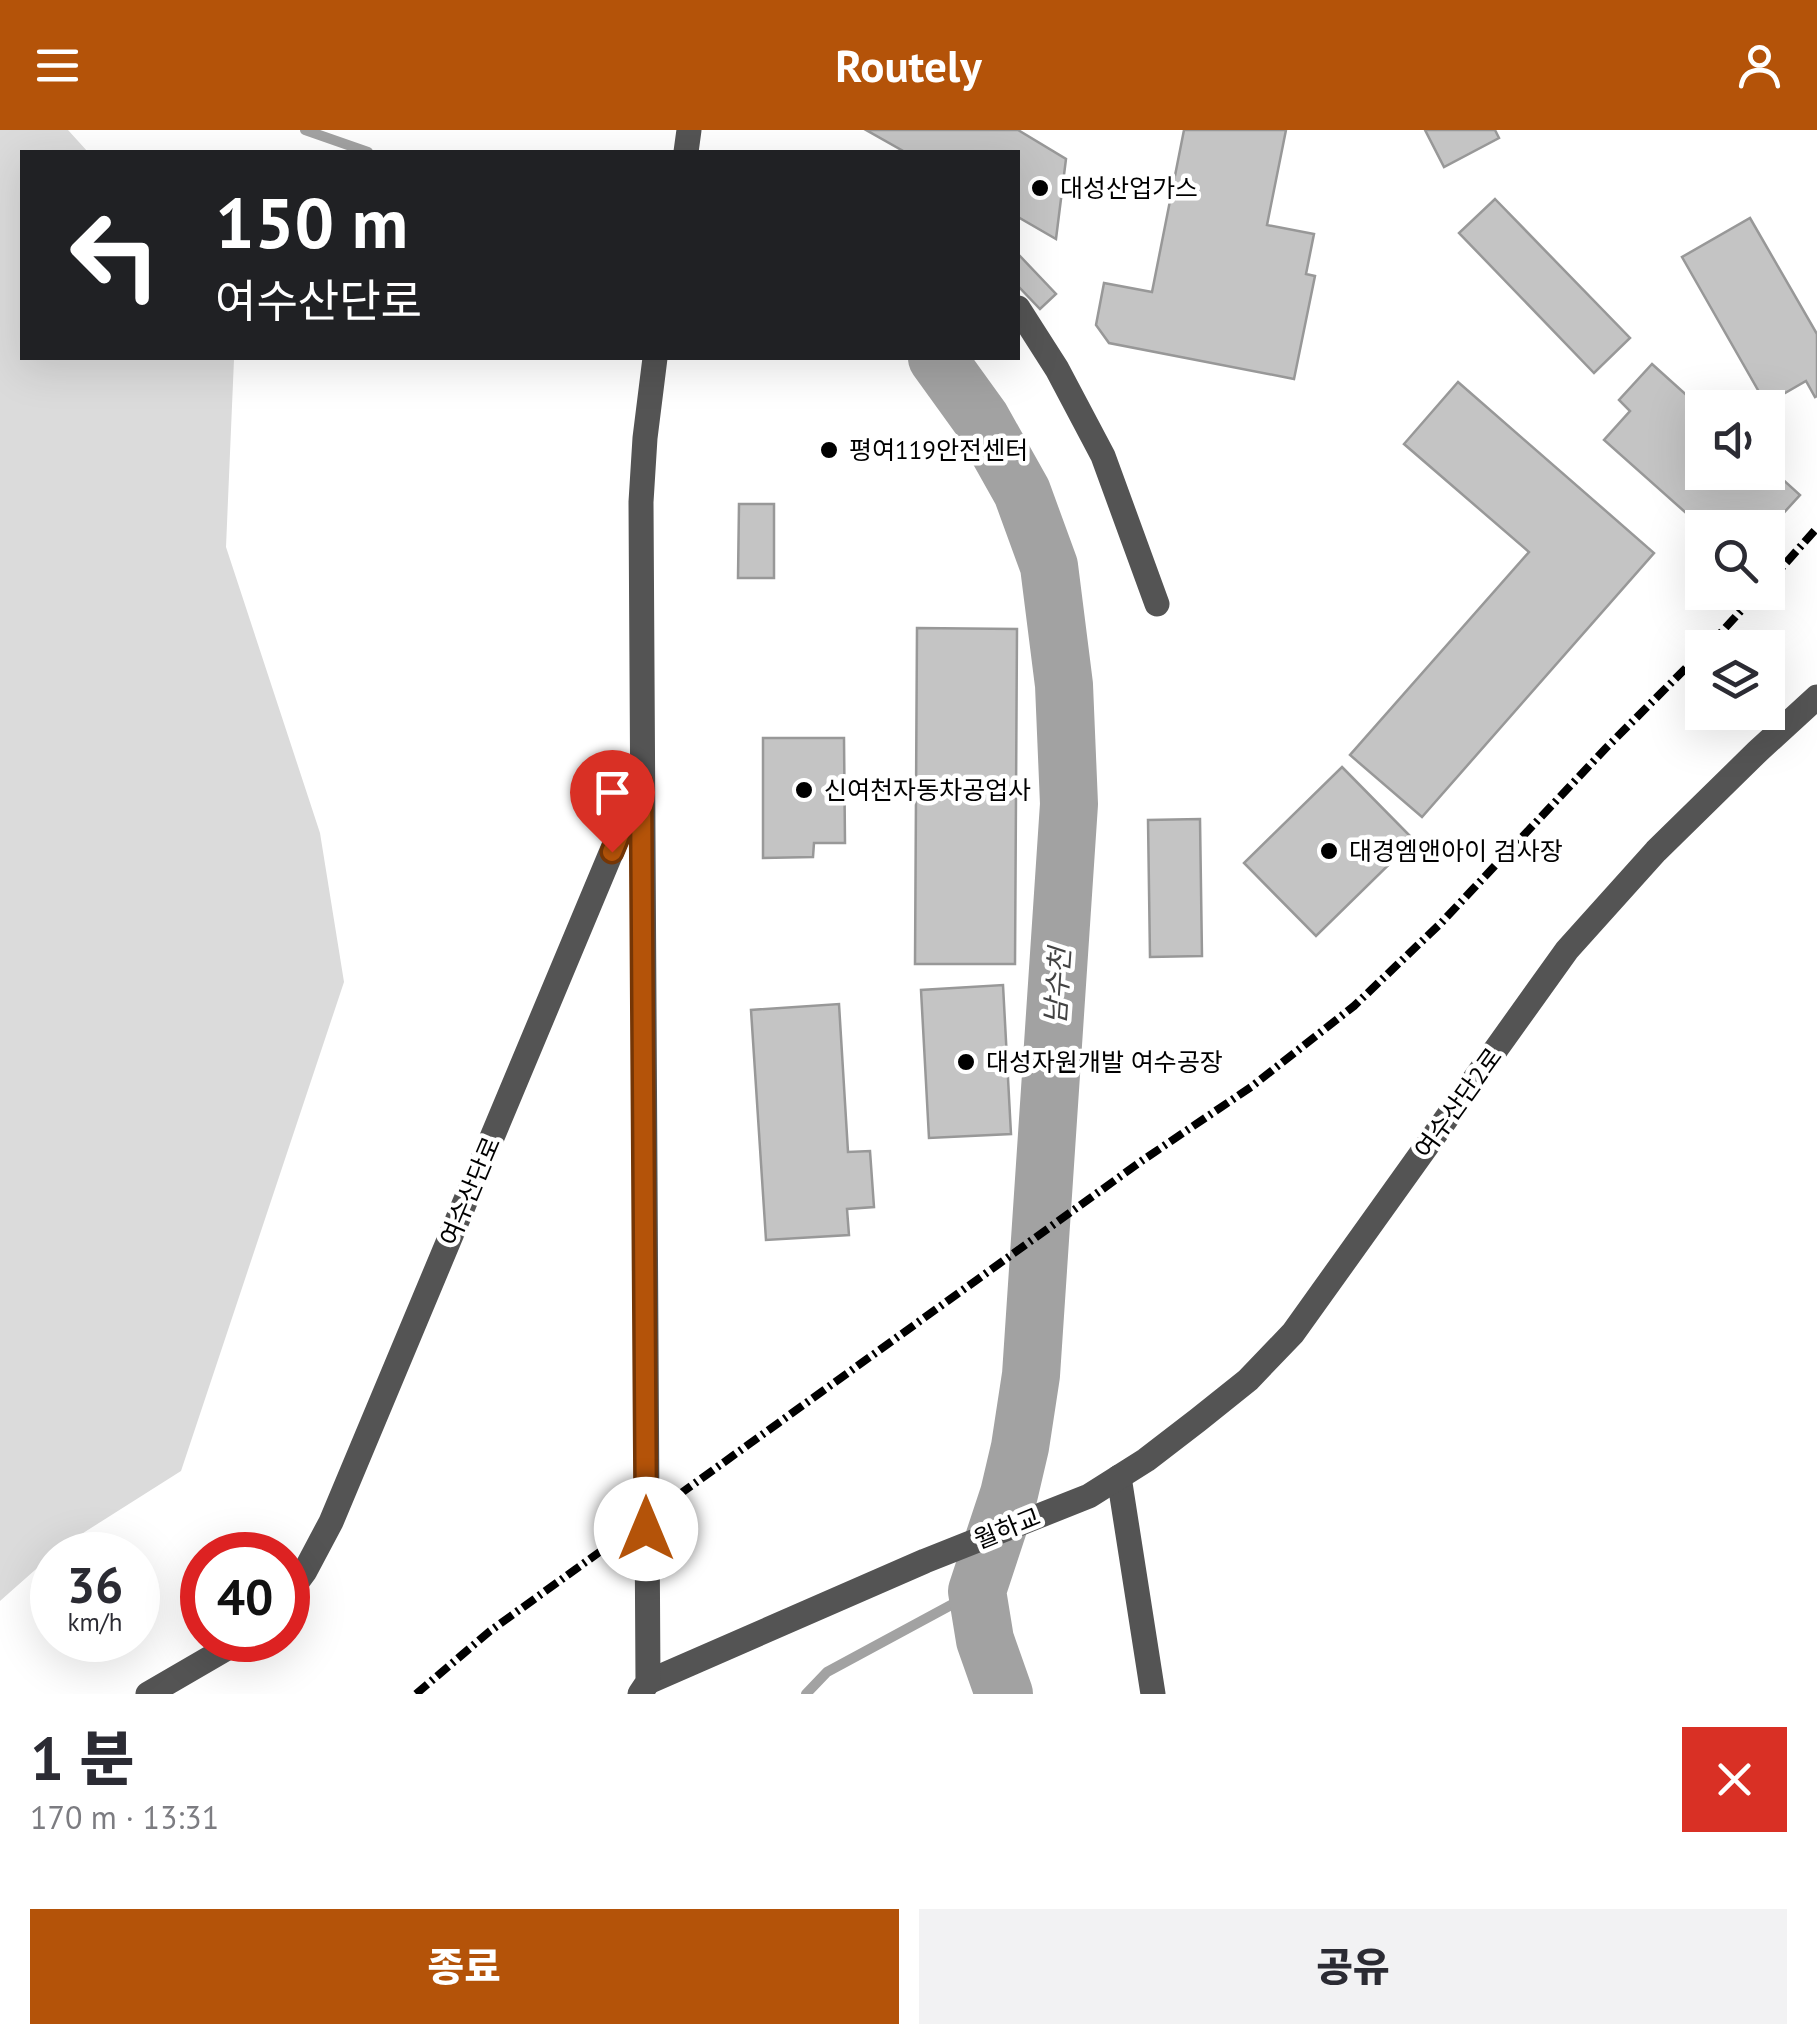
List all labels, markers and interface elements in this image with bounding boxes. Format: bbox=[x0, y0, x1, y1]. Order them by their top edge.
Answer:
text: Routely bbox=[835, 36, 982, 94]
icon: menu bbox=[30, 38, 85, 93]
icon: person bbox=[1732, 38, 1787, 93]
place label: 대성산업가스 bbox=[1060, 172, 1198, 204]
text: 150 m bbox=[215, 177, 408, 267]
marker: 대성산업가스 bbox=[1029, 177, 1051, 199]
icon: left bbox=[50, 190, 180, 320]
text: 여수산단로 bbox=[215, 271, 422, 329]
map controls bbox=[1685, 390, 1785, 730]
button: sound bbox=[1685, 390, 1785, 490]
place label: 평여119안전센터 bbox=[849, 434, 1028, 466]
marker: 평여119안전센터 bbox=[818, 439, 840, 461]
button: search bbox=[1685, 510, 1785, 610]
button: layers bbox=[1685, 630, 1785, 730]
pin bbox=[570, 750, 655, 853]
icon: arrive bbox=[585, 765, 640, 820]
place label: 신여천자동차공업사 bbox=[824, 774, 1031, 806]
marker: 신여천자동차공업사 bbox=[793, 779, 815, 801]
place label: 대경엠앤아이 검사장 bbox=[1349, 835, 1563, 867]
marker: 대경엠앤아이 검사장 bbox=[1318, 840, 1340, 862]
water label: 남수천 bbox=[1036, 943, 1078, 1026]
street label: 여수산단2로 bbox=[1407, 1042, 1509, 1164]
place label: 대성자원개발 여수공장 bbox=[986, 1046, 1223, 1078]
marker: 대성자원개발 여수공장 bbox=[955, 1051, 977, 1073]
street label: 여수산단로 bbox=[433, 1132, 507, 1250]
position arrow bbox=[594, 1477, 698, 1581]
street label: 월하교 bbox=[969, 1500, 1045, 1556]
speed limit sign: 40 bbox=[180, 1532, 310, 1662]
text: 36 bbox=[67, 1552, 123, 1617]
text: km/h bbox=[68, 1606, 122, 1638]
text: 1 분 bbox=[30, 1719, 134, 1797]
button: close bbox=[1682, 1727, 1787, 1832]
text: 170 m · 13:31 bbox=[30, 1796, 219, 1838]
button: 종료 bbox=[30, 1909, 899, 2024]
button: 공유 bbox=[919, 1909, 1787, 2024]

